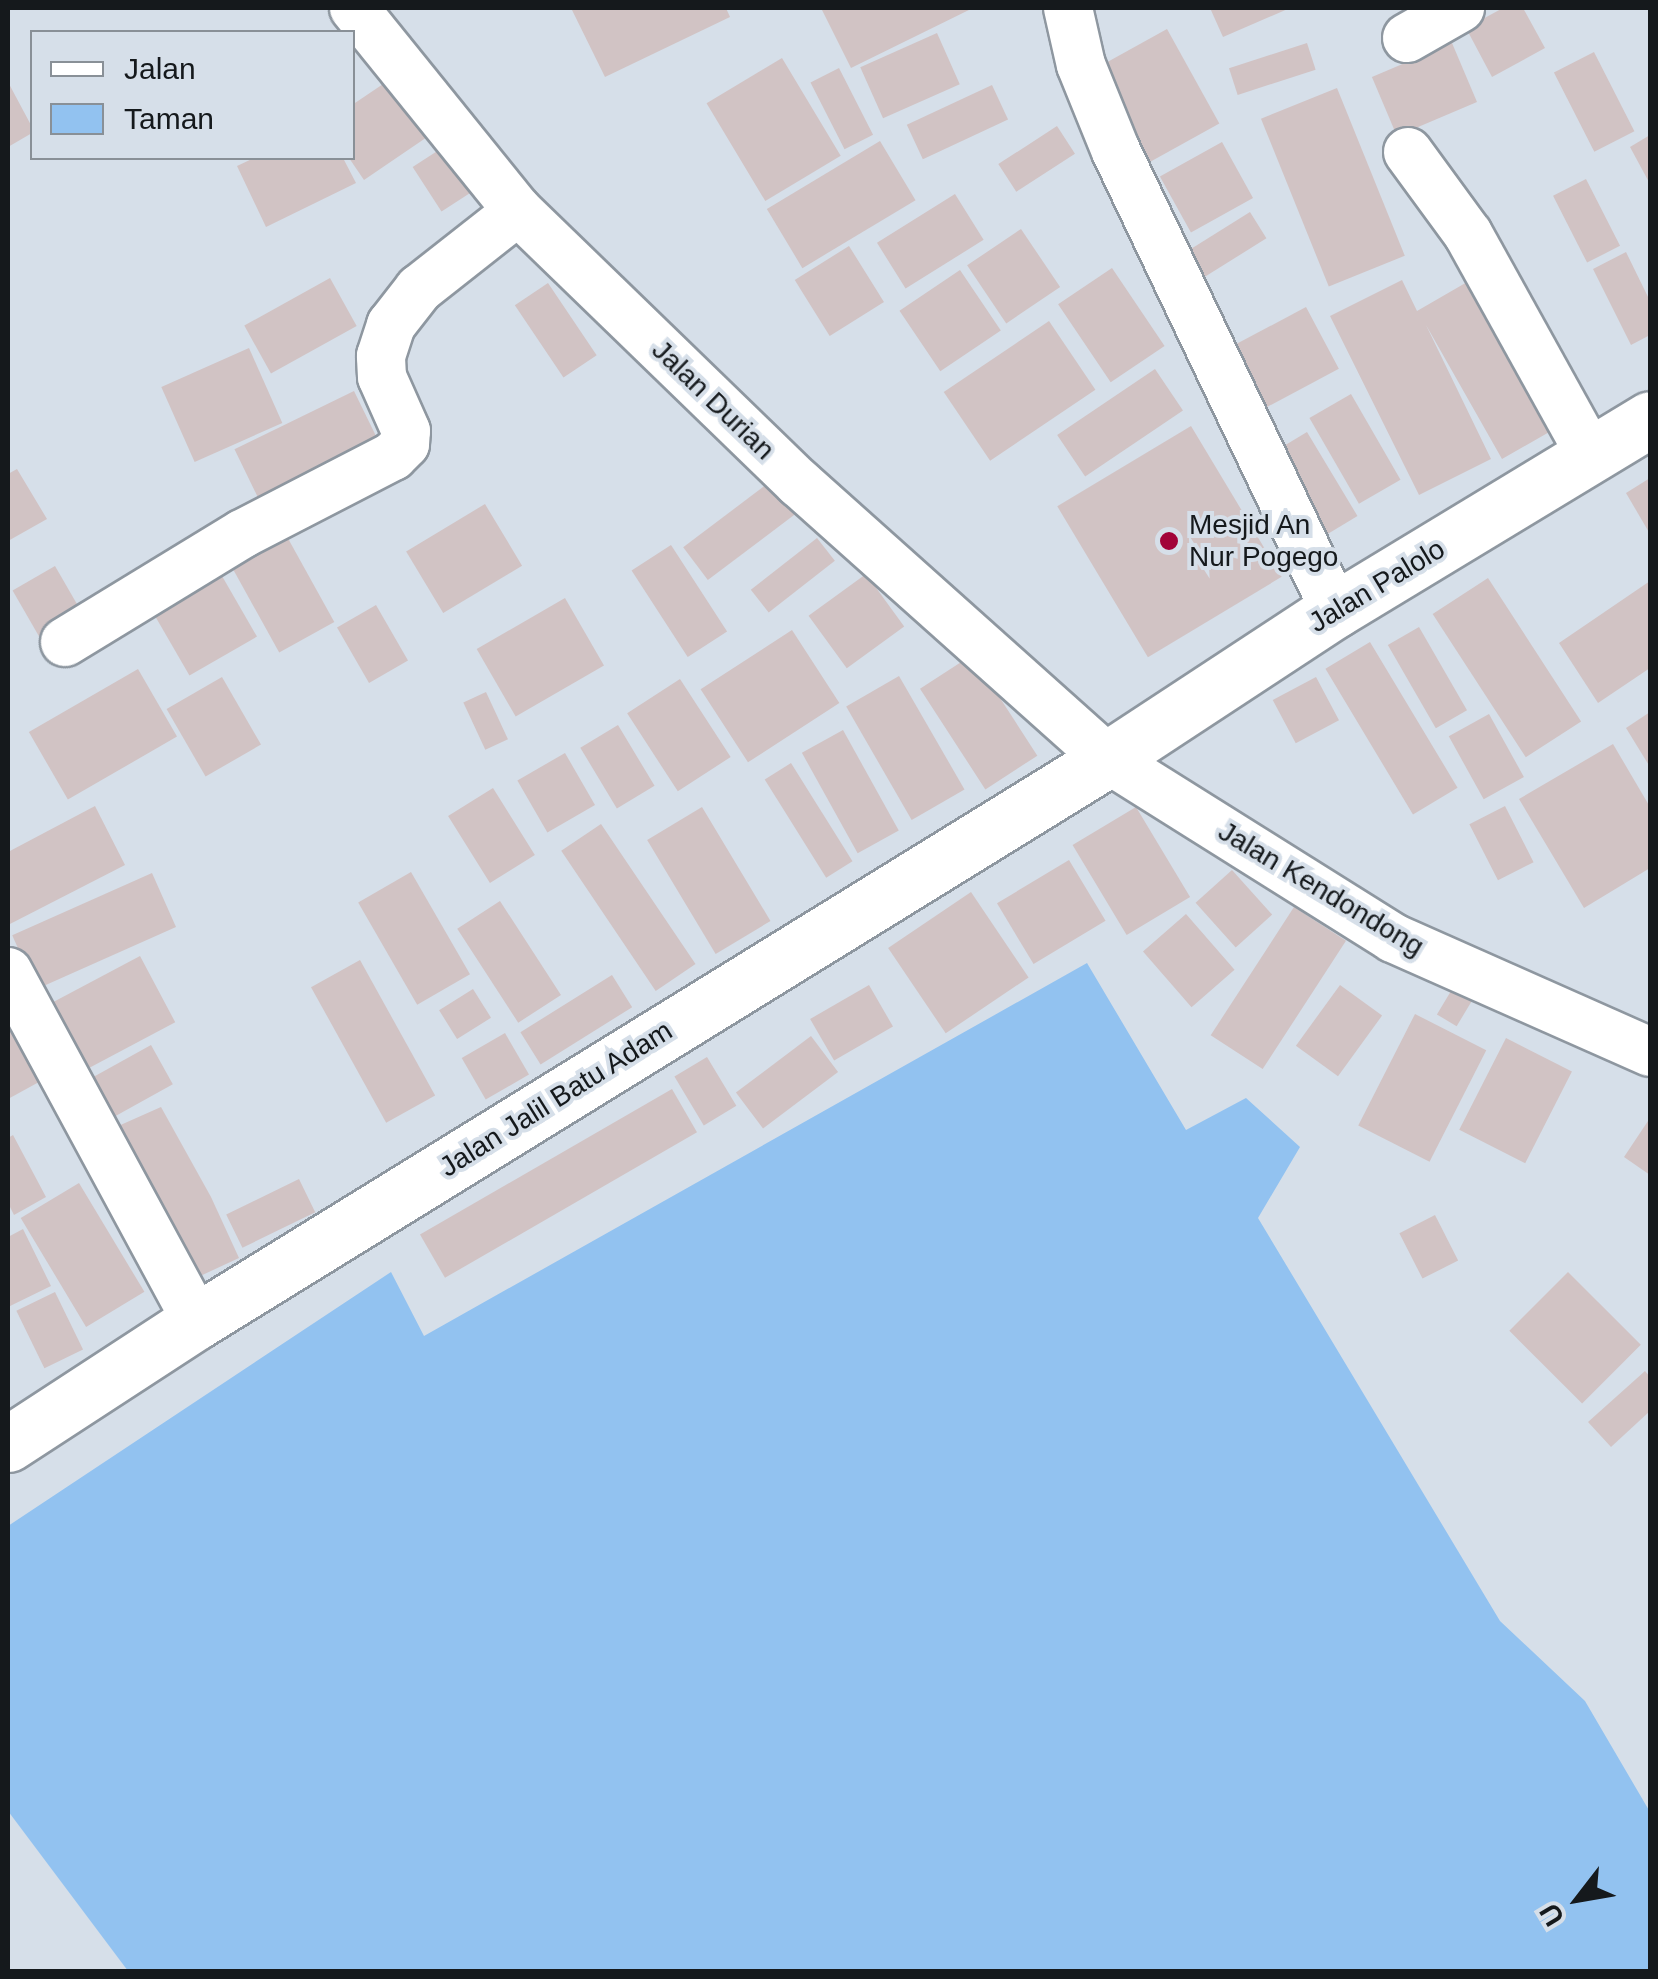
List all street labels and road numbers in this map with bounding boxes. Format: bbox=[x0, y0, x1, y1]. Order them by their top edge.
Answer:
street label: Jalan Durian bbox=[645, 333, 781, 467]
street label: Jalan Palolo bbox=[1303, 532, 1451, 640]
street label: Jalan Kendondong bbox=[1212, 814, 1430, 964]
street label: Jalan Jalil Batu Adam bbox=[433, 1013, 679, 1185]

